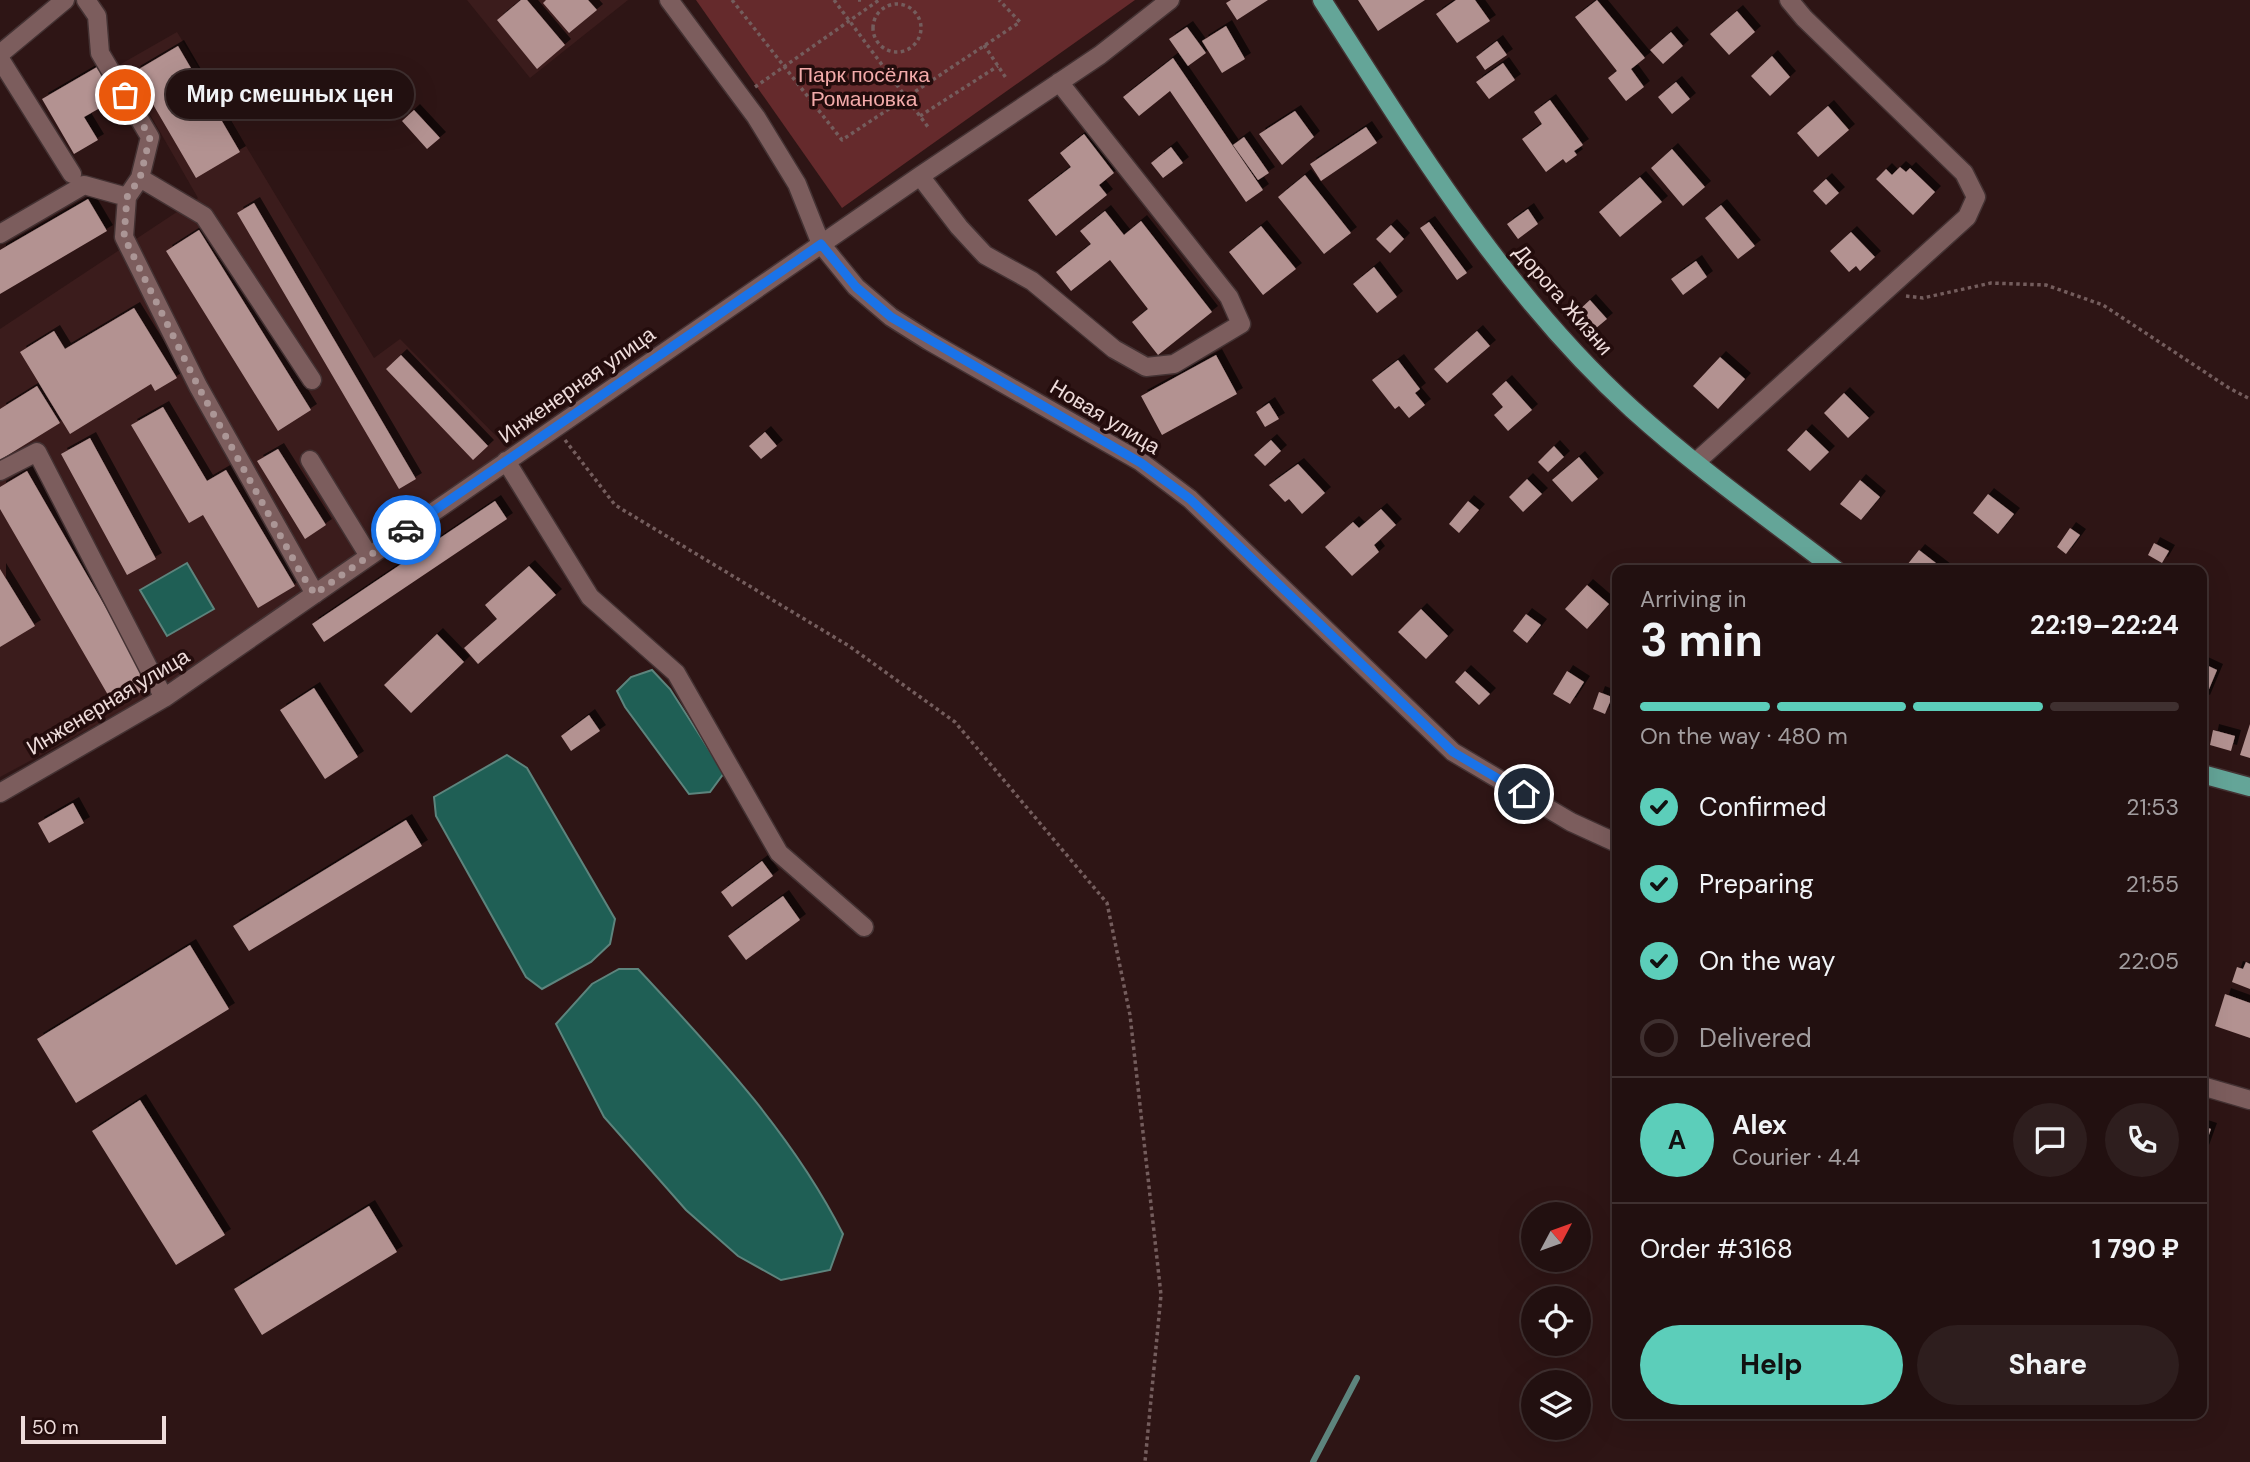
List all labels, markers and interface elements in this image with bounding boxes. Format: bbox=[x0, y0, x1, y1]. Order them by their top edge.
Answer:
park label: Парк посёлка Романовка bbox=[798, 61, 930, 113]
pin bbox=[95, 65, 155, 125]
callout: Мир смешных цен bbox=[167, 70, 416, 119]
icon: bag bbox=[106, 76, 144, 114]
text: Мир смешных цен bbox=[186, 79, 394, 109]
street label: Дорога Жизни bbox=[1507, 239, 1619, 361]
street label: Инженерная улица bbox=[493, 320, 661, 450]
street label: Новая улица bbox=[1045, 373, 1166, 461]
courier bbox=[371, 495, 441, 565]
icon: car bbox=[387, 511, 425, 549]
text: Arriving in bbox=[1640, 584, 1746, 614]
text: 22:19–22:24 bbox=[2030, 608, 2179, 642]
text: 3 min bbox=[1640, 610, 1763, 670]
street label: Инженерная улица bbox=[21, 642, 195, 762]
text: On the way · 480 m bbox=[1640, 721, 1848, 751]
pin bbox=[1494, 764, 1554, 824]
icon: home bbox=[1505, 775, 1543, 813]
icon: check bbox=[1640, 788, 1678, 826]
text: Confirmed bbox=[1699, 790, 1826, 824]
text: 21:53 bbox=[2126, 792, 2179, 822]
icon: check bbox=[1640, 865, 1678, 903]
text: Preparing bbox=[1699, 867, 1814, 901]
text: 21:55 bbox=[2126, 869, 2179, 899]
icon: check bbox=[1640, 942, 1678, 980]
text: On the way bbox=[1699, 944, 1835, 978]
text: 22:05 bbox=[2118, 946, 2179, 976]
text: Delivered bbox=[1699, 1021, 1812, 1055]
button: chat bbox=[2013, 1103, 2087, 1177]
button: phone bbox=[2105, 1103, 2179, 1177]
text: Alex bbox=[1732, 1108, 1787, 1142]
text: A bbox=[1668, 1123, 1686, 1157]
text: Courier · 4.4 bbox=[1732, 1142, 1860, 1172]
north arrow bbox=[1521, 1202, 1591, 1272]
map controls bbox=[1521, 1202, 1591, 1440]
text: Order #3168 bbox=[1640, 1232, 1793, 1266]
text: 1 790 ₽ bbox=[2092, 1232, 2179, 1266]
button: locate bbox=[1521, 1286, 1591, 1356]
button: Help bbox=[1640, 1325, 1903, 1405]
button: Share bbox=[1917, 1325, 2179, 1405]
button: layers bbox=[1521, 1370, 1591, 1440]
scale bar bbox=[21, 1413, 166, 1445]
text: 50 m bbox=[32, 1415, 79, 1440]

